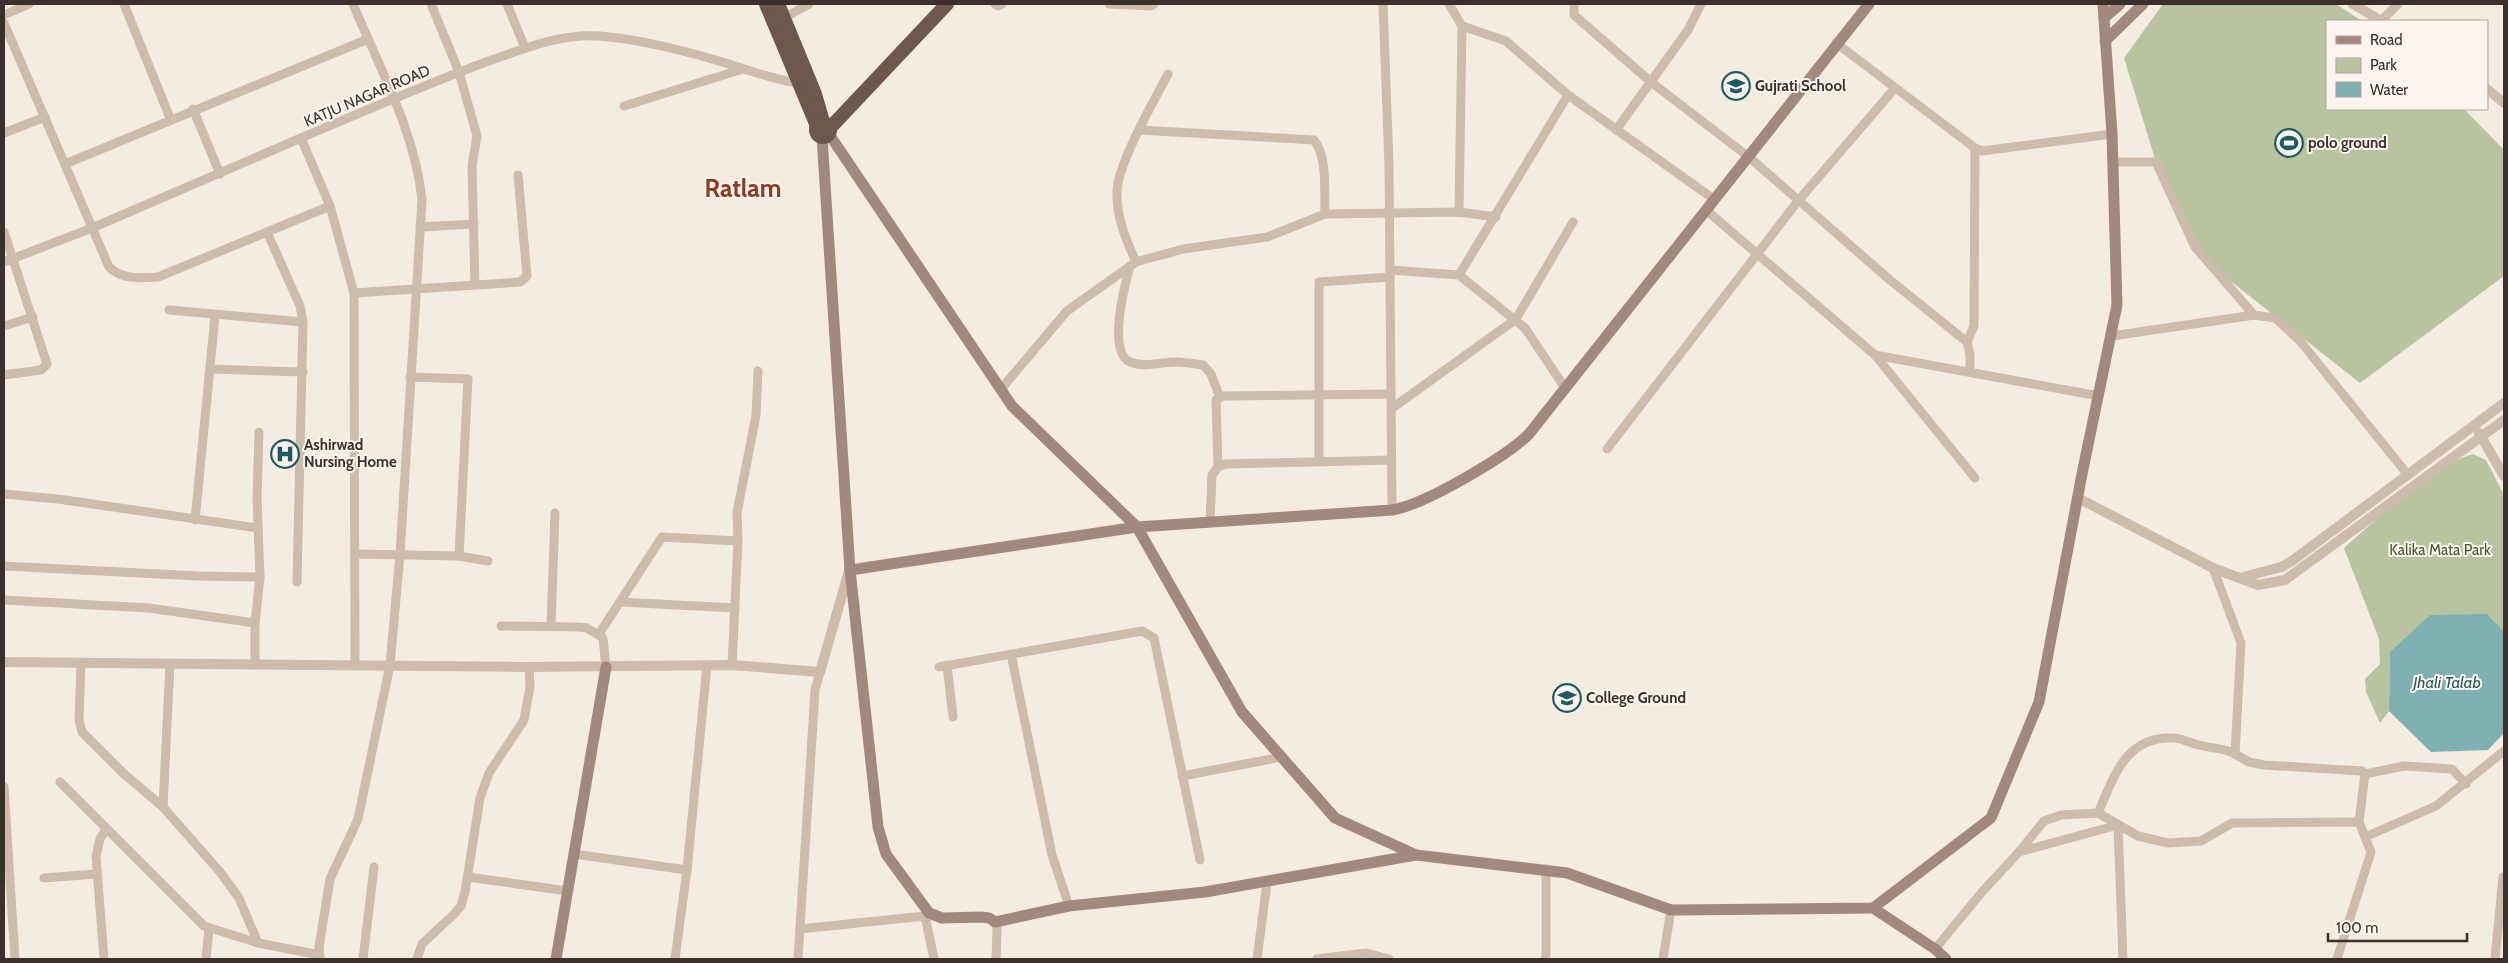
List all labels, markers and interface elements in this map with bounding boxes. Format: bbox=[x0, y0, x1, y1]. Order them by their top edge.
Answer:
legend bbox=[2326, 20, 2488, 110]
text: Road bbox=[2370, 31, 2403, 49]
text: Park bbox=[2370, 56, 2397, 74]
street label: KATJU NAGAR ROAD bbox=[301, 61, 433, 131]
school or university icon: Gujrati School bbox=[1721, 71, 1751, 101]
place label: Gujrati School bbox=[1755, 77, 1846, 95]
text: Water bbox=[2370, 81, 2408, 99]
sports icon: polo ground bbox=[2274, 128, 2304, 158]
place label: polo ground bbox=[2308, 134, 2387, 152]
district label: Ratlam bbox=[704, 173, 782, 203]
place label: Ashirwad Nursing Home bbox=[304, 436, 397, 471]
hospital icon: Ashirwad Nursing Home bbox=[270, 439, 300, 469]
park label: Kalika Mata Park bbox=[2389, 541, 2491, 559]
water label: Jhali Talab bbox=[2411, 673, 2481, 692]
school or university icon: College Ground bbox=[1552, 683, 1582, 713]
place label: College Ground bbox=[1586, 689, 1686, 707]
scale bar bbox=[2328, 910, 2467, 942]
text: 100 m bbox=[2336, 919, 2378, 937]

